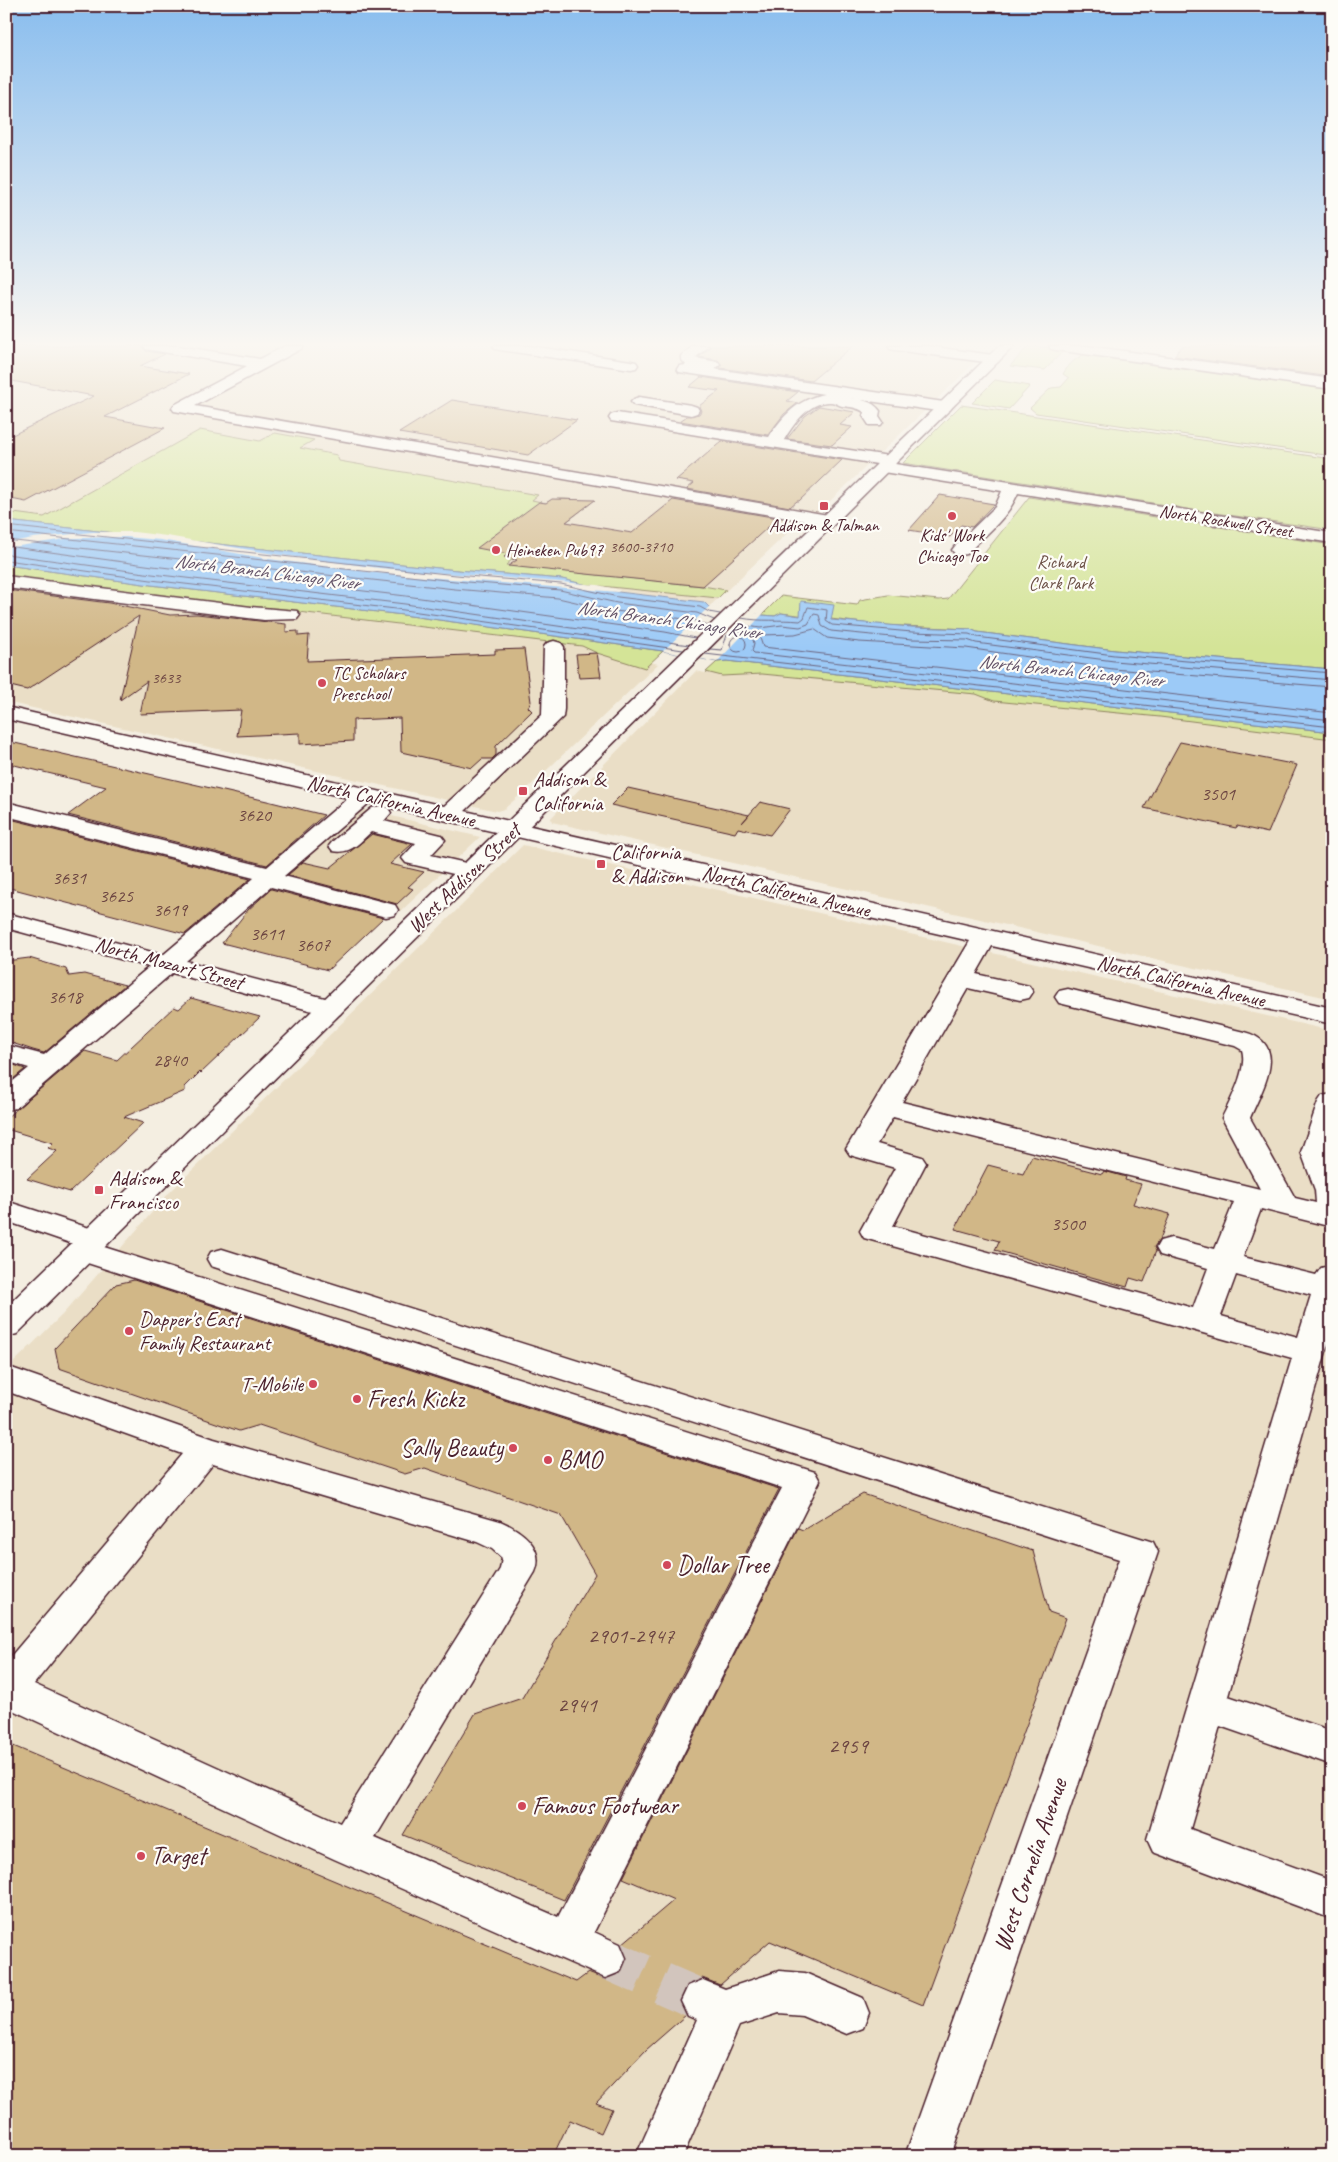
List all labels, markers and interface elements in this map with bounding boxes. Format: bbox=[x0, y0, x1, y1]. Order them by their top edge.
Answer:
marker: Addison & Talman bbox=[818, 500, 830, 512]
street label: North Rockwell Street bbox=[1158, 500, 1296, 543]
marker: Kids' Work Chicago Too bbox=[946, 510, 958, 522]
place label: Addison & Talman bbox=[769, 514, 880, 536]
place label: Kids' Work Chicago Too bbox=[917, 524, 989, 567]
house number: 3600-3710 bbox=[610, 537, 674, 557]
place label: Heineken Pub97 bbox=[506, 539, 604, 561]
marker: Heineken Pub97 bbox=[490, 544, 502, 556]
water label: North Branch Chicago River bbox=[174, 549, 364, 596]
park label: Richard Clark Park bbox=[1029, 551, 1095, 594]
water label: North Branch Chicago River bbox=[576, 595, 766, 645]
water label: North Branch Chicago River bbox=[978, 649, 1168, 693]
place label: TC Scholars Preschool bbox=[332, 662, 407, 705]
house number: 3633 bbox=[152, 668, 182, 688]
marker: TC Scholars Preschool bbox=[316, 677, 328, 689]
place label: Addison & California bbox=[533, 766, 607, 816]
street label: North California Avenue bbox=[304, 769, 479, 833]
house number: 3501 bbox=[1201, 782, 1237, 806]
marker: Addison & California bbox=[517, 785, 529, 797]
house number: 3620 bbox=[237, 803, 273, 827]
street label: West Addison Street bbox=[402, 815, 528, 938]
place label: California & Addison bbox=[611, 839, 683, 889]
marker: California & Addison bbox=[595, 858, 607, 870]
street label: North California Avenue bbox=[699, 859, 874, 923]
house number: 3631 bbox=[52, 866, 88, 890]
house number: 3625 bbox=[99, 884, 135, 908]
house number: 3619 bbox=[153, 898, 189, 922]
house number: 3611 bbox=[250, 922, 286, 946]
street label: North Mozart Street bbox=[92, 931, 249, 996]
house number: 3607 bbox=[296, 933, 332, 957]
street label: North California Avenue bbox=[1094, 949, 1269, 1013]
house number: 3618 bbox=[48, 985, 85, 1009]
house number: 2840 bbox=[153, 1048, 189, 1072]
place label: Addison & Francisco bbox=[109, 1165, 183, 1215]
marker: Addison & Francisco bbox=[93, 1184, 105, 1196]
house number: 3500 bbox=[1051, 1212, 1087, 1236]
place label: Dapper's East Family Restaurant bbox=[139, 1306, 272, 1356]
marker: Dapper's East Family Restaurant bbox=[123, 1325, 135, 1337]
place label: T-Mobile bbox=[241, 1371, 304, 1397]
marker: T-Mobile bbox=[307, 1378, 319, 1390]
place label: Fresh Kickz bbox=[367, 1383, 466, 1415]
marker: Fresh Kickz bbox=[351, 1393, 363, 1405]
place label: Sally Beauty bbox=[400, 1432, 504, 1464]
marker: Sally Beauty bbox=[507, 1442, 519, 1454]
place label: BMO bbox=[558, 1444, 604, 1476]
marker: BMO bbox=[542, 1454, 554, 1466]
place label: Dollar Tree bbox=[677, 1549, 771, 1581]
marker: Dollar Tree bbox=[661, 1559, 673, 1571]
house number: 2901-2947 bbox=[588, 1622, 675, 1650]
house number: 2941 bbox=[557, 1691, 598, 1719]
house number: 2959 bbox=[828, 1732, 870, 1760]
street label: West Cornelia Avenue bbox=[985, 1773, 1075, 1956]
place label: Famous Footwear bbox=[532, 1790, 680, 1822]
marker: Famous Footwear bbox=[516, 1800, 528, 1812]
place label: Target bbox=[151, 1840, 209, 1872]
marker: Target bbox=[135, 1850, 147, 1862]

